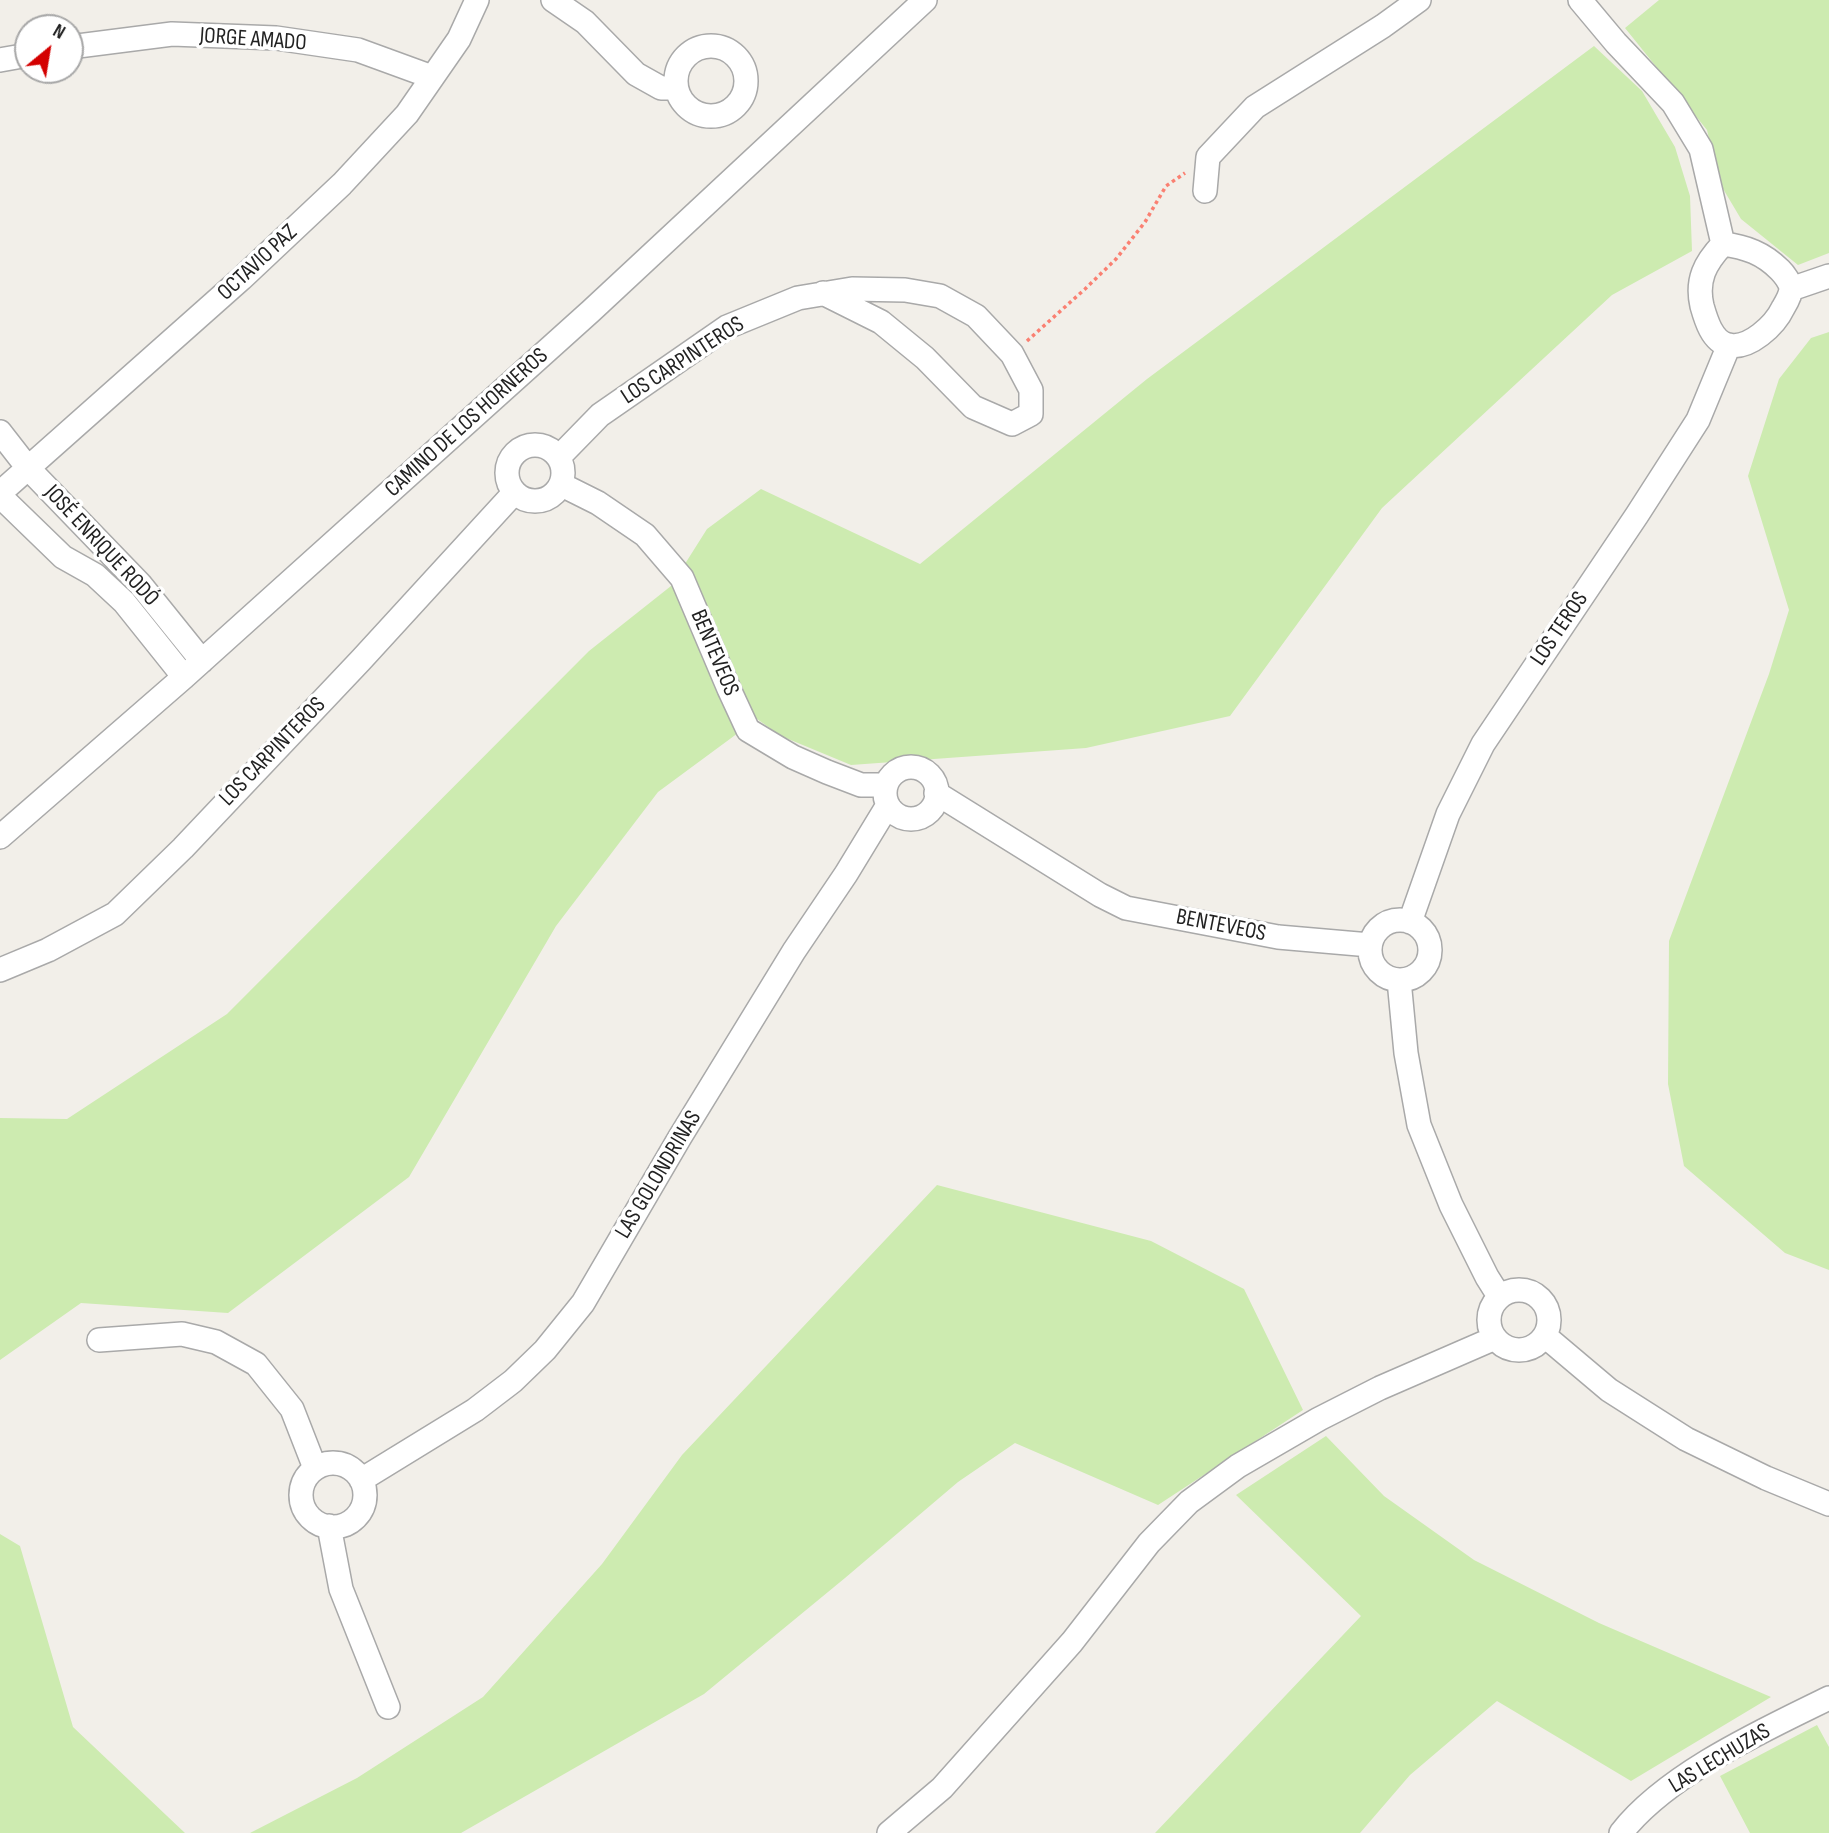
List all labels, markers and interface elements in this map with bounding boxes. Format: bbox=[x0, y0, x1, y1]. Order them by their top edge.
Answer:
north arrow bbox=[14, 14, 84, 84]
text: N bbox=[49, 20, 69, 45]
street label: JORGE AMADO bbox=[199, 22, 307, 58]
street label: OCTAVIO PAZ bbox=[212, 219, 304, 307]
street label: LOS CARPINTEROS bbox=[616, 311, 750, 411]
street label: CAMINO DE LOS HORNEROS bbox=[380, 343, 554, 503]
street label: JOSÉ ENRIQUE RODÓ bbox=[38, 480, 164, 612]
street label: LOS TEROS bbox=[1525, 587, 1595, 671]
street label: BENTEVEOS bbox=[684, 606, 744, 700]
street label: LOS CARPINTEROS bbox=[214, 692, 332, 812]
street label: BENTEVEOS bbox=[1174, 904, 1268, 948]
street label: LAS GOLONDRINAS bbox=[610, 1106, 708, 1244]
street label: LAS LECHUZAS bbox=[1664, 1718, 1776, 1800]

